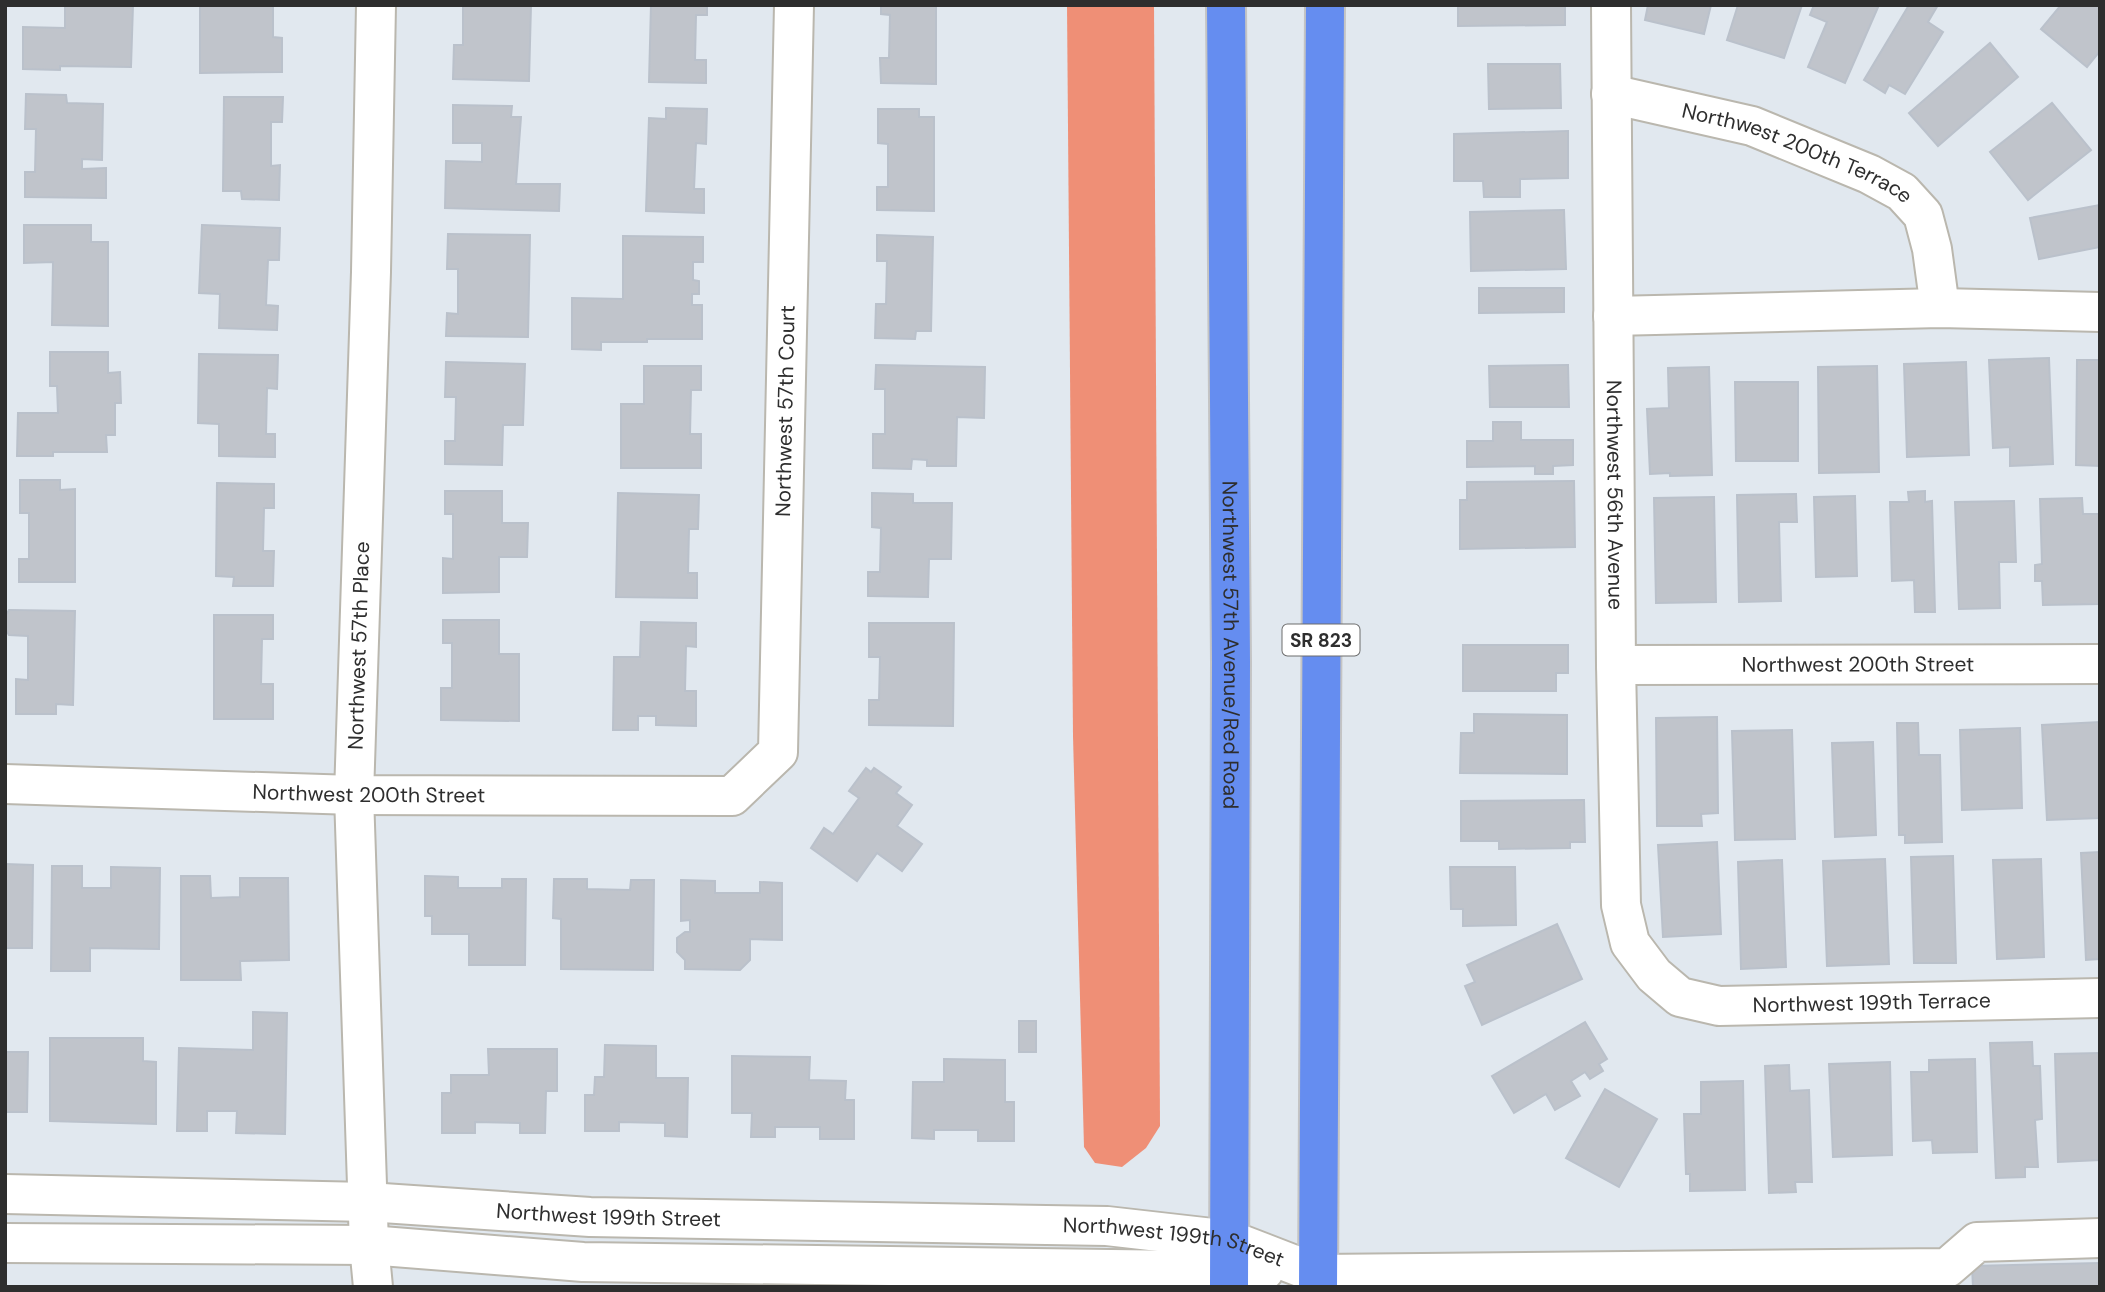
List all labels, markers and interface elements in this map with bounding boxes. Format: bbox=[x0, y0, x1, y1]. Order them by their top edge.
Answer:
street label: Northwest 200th Terrace bbox=[1679, 97, 1919, 209]
street label: Northwest 57th Court bbox=[769, 305, 802, 517]
street label: Northwest 56th Avenue bbox=[1600, 380, 1630, 610]
street label: Northwest 57th Avenue/Red Road bbox=[1216, 481, 1245, 809]
street label: Northwest 57th Place bbox=[341, 541, 376, 750]
road number: SR 823 bbox=[1282, 624, 1360, 656]
street label: Northwest 200th Street bbox=[1742, 650, 1974, 679]
street label: Northwest 200th Street bbox=[252, 778, 485, 809]
street label: Northwest 199th Terrace bbox=[1752, 986, 1991, 1019]
street label: Northwest 199th Street bbox=[495, 1197, 721, 1233]
street label: Northwest 199th Street bbox=[1063, 1211, 1288, 1274]

